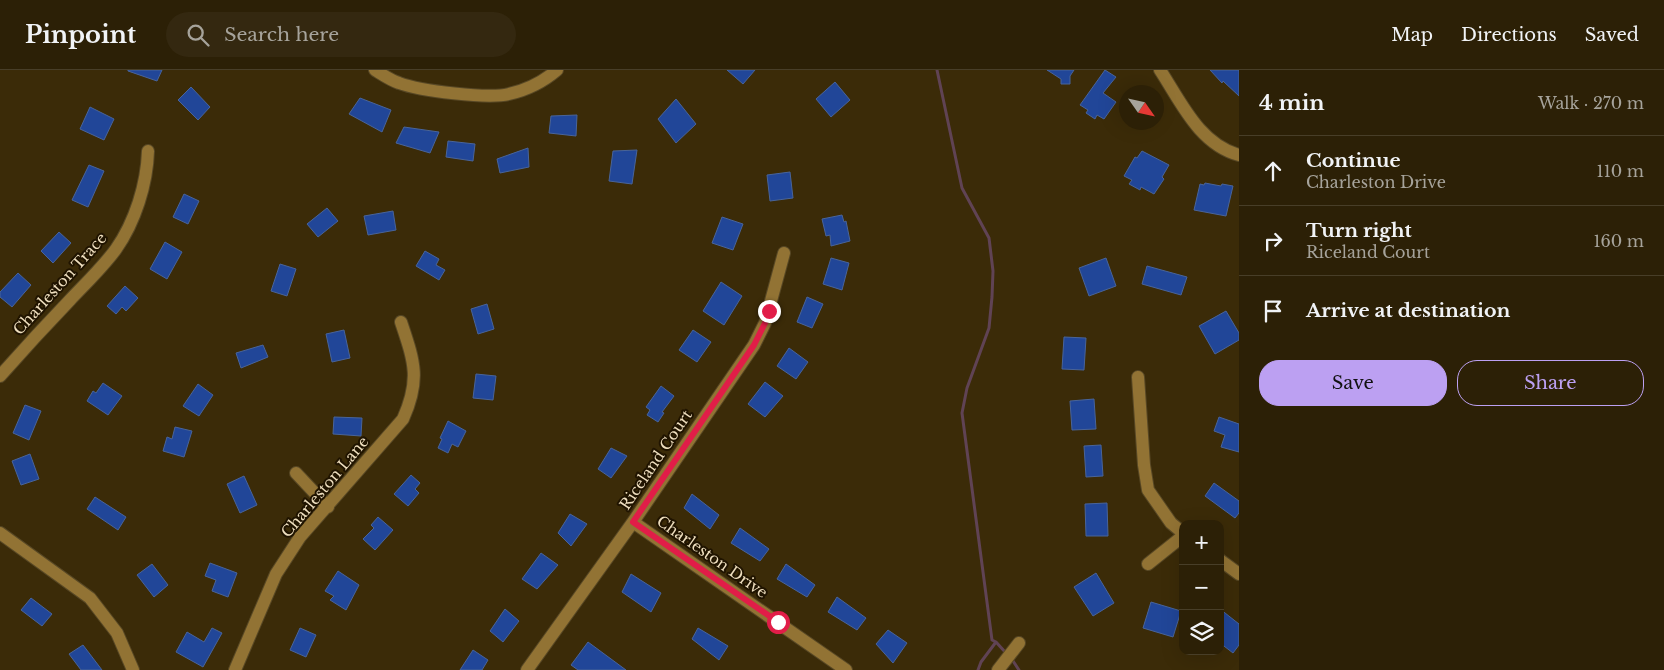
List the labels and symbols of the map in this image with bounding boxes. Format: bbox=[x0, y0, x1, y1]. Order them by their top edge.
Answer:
north arrow bbox=[1119, 85, 1164, 130]
street label: Charleston Trace bbox=[9, 229, 110, 339]
route end bbox=[758, 300, 781, 323]
street label: Riceland Court bbox=[615, 406, 696, 513]
street label: Charleston Lane bbox=[277, 432, 373, 541]
street label: Charleston Drive bbox=[653, 511, 771, 602]
route start bbox=[767, 611, 790, 634]

